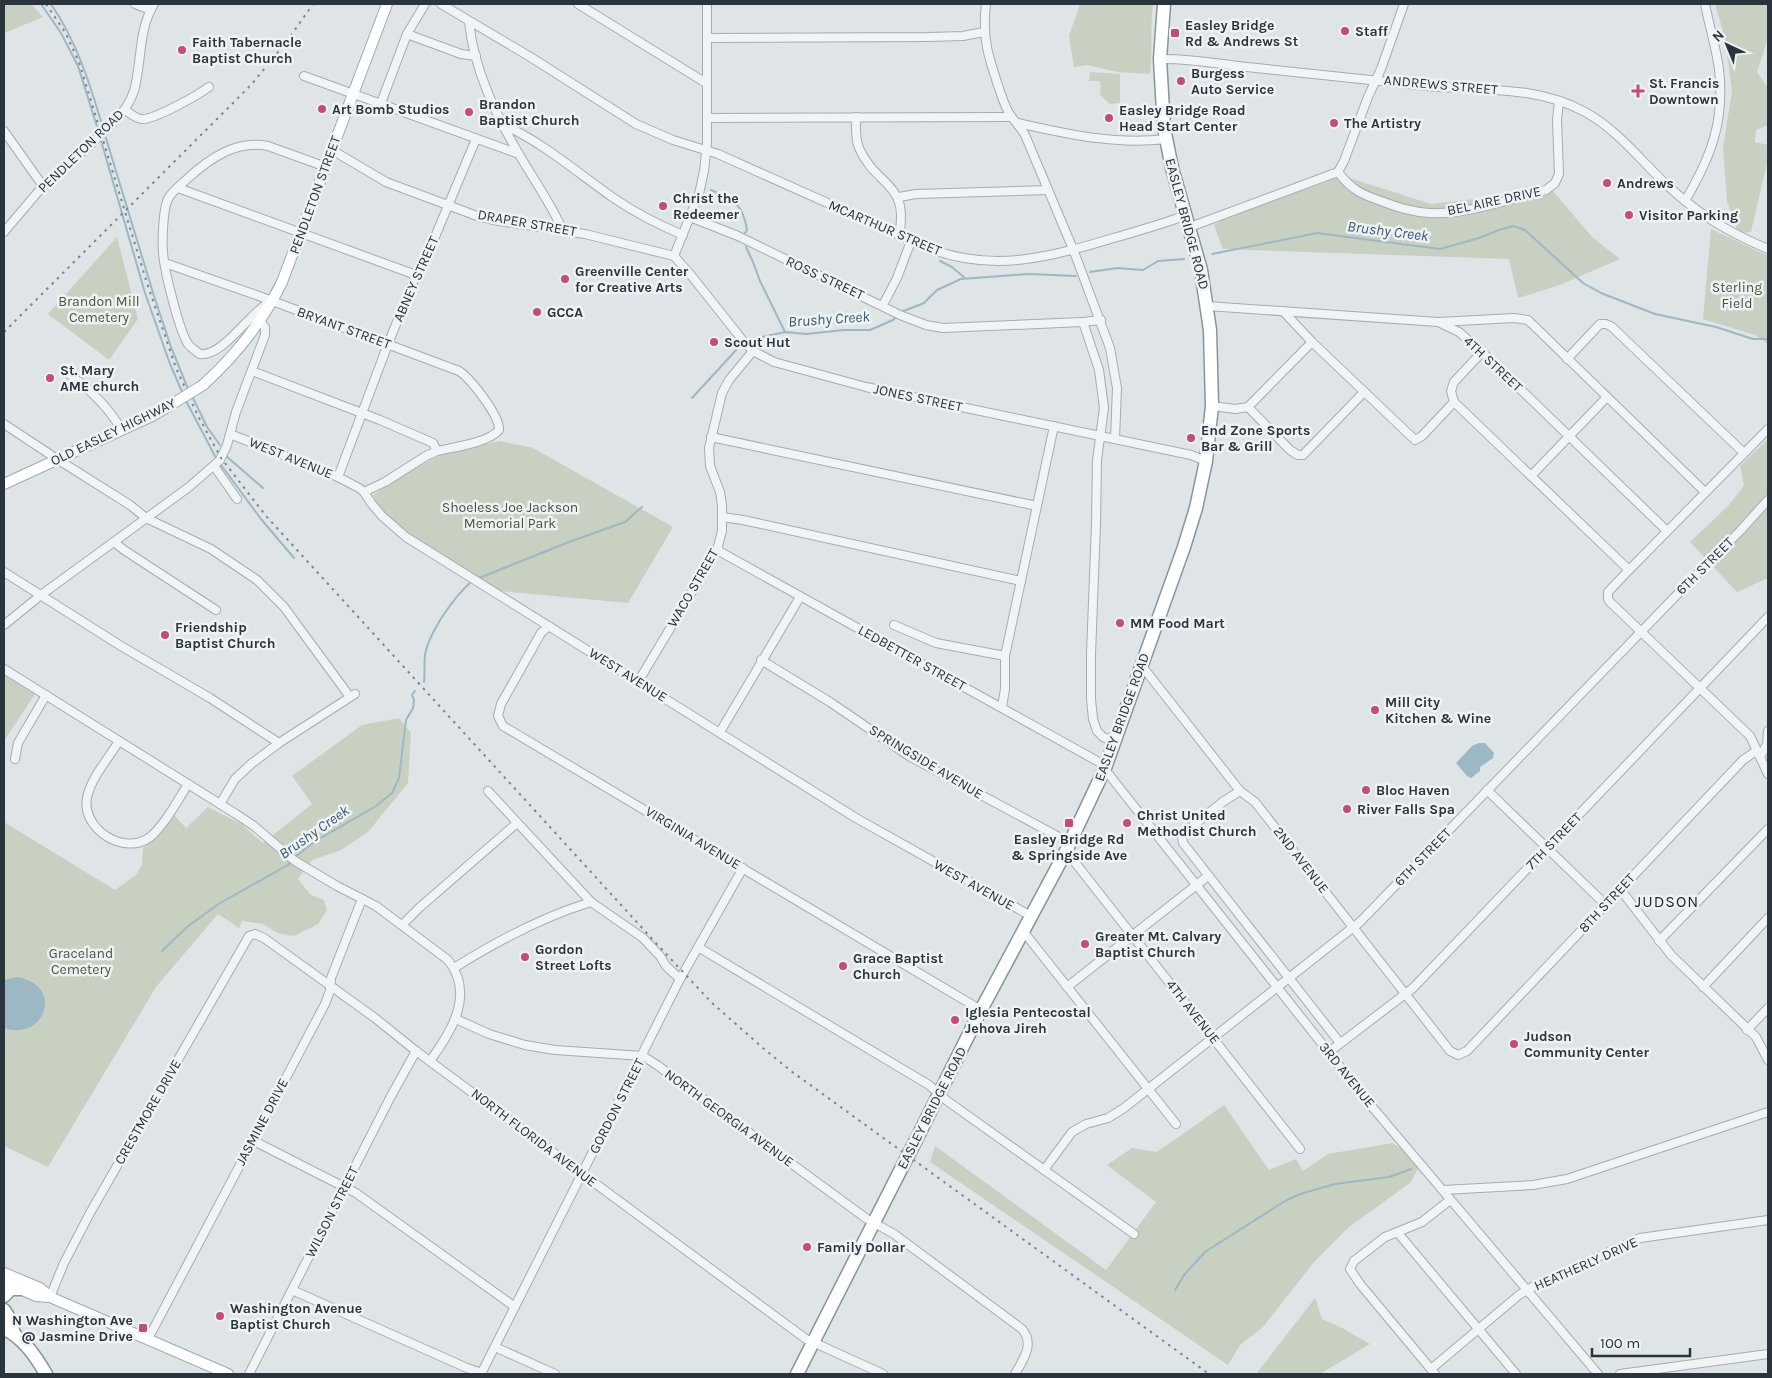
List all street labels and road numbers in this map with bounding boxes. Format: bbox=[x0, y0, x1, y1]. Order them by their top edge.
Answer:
street label: ANDREWS STREET bbox=[1383, 72, 1499, 98]
street label: PENDLETON ROAD bbox=[35, 106, 127, 196]
street label: PENDLETON STREET bbox=[286, 134, 344, 256]
street label: EASLEY BRIDGE ROAD bbox=[1161, 156, 1213, 292]
street label: BEL AIRE DRIVE bbox=[1445, 183, 1543, 219]
street label: MCARTHUR STREET bbox=[826, 196, 944, 260]
street label: DRAPER STREET bbox=[476, 206, 578, 240]
street label: ABNEY STREET bbox=[390, 234, 442, 324]
street label: ROSS STREET bbox=[783, 252, 867, 304]
street label: BRYANT STREET bbox=[295, 303, 393, 353]
street label: 4TH STREET bbox=[1460, 332, 1526, 396]
street label: JONES STREET bbox=[872, 380, 964, 416]
street label: OLD EASLEY HIGHWAY bbox=[48, 394, 179, 470]
street label: WEST AVENUE bbox=[246, 433, 336, 483]
street label: 6TH STREET bbox=[1673, 534, 1737, 598]
street label: WACO STREET bbox=[664, 546, 722, 630]
street label: LEDBETTER STREET bbox=[855, 621, 969, 695]
street label: WEST AVENUE bbox=[586, 644, 670, 706]
street label: EASLEY BRIDGE ROAD bbox=[1091, 651, 1153, 783]
street label: SPRINGSIDE AVENUE bbox=[866, 721, 986, 803]
street label: VIRGINIA AVENUE bbox=[642, 803, 744, 873]
street label: 7TH STREET bbox=[1523, 809, 1585, 873]
street label: 2ND AVENUE bbox=[1270, 823, 1332, 897]
street label: 6TH STREET bbox=[1391, 824, 1455, 890]
street label: WEST AVENUE bbox=[931, 856, 1017, 914]
street label: 8TH STREET bbox=[1575, 870, 1639, 936]
street label: 4TH AVENUE bbox=[1162, 976, 1224, 1048]
street label: 3RD AVENUE bbox=[1315, 1039, 1379, 1111]
street label: EASLEY BRIDGE ROAD bbox=[894, 1044, 970, 1172]
street label: CRESTMORE DRIVE bbox=[111, 1056, 185, 1168]
street label: GORDON STREET bbox=[586, 1056, 648, 1156]
street label: NORTH GEORGIA AVENUE bbox=[661, 1065, 797, 1171]
street label: JASMINE DRIVE bbox=[232, 1076, 292, 1168]
street label: NORTH FLORIDA AVENUE bbox=[468, 1085, 600, 1191]
street label: WILSON STREET bbox=[302, 1164, 362, 1260]
street label: HEATHERLY DRIVE bbox=[1532, 1234, 1640, 1294]

